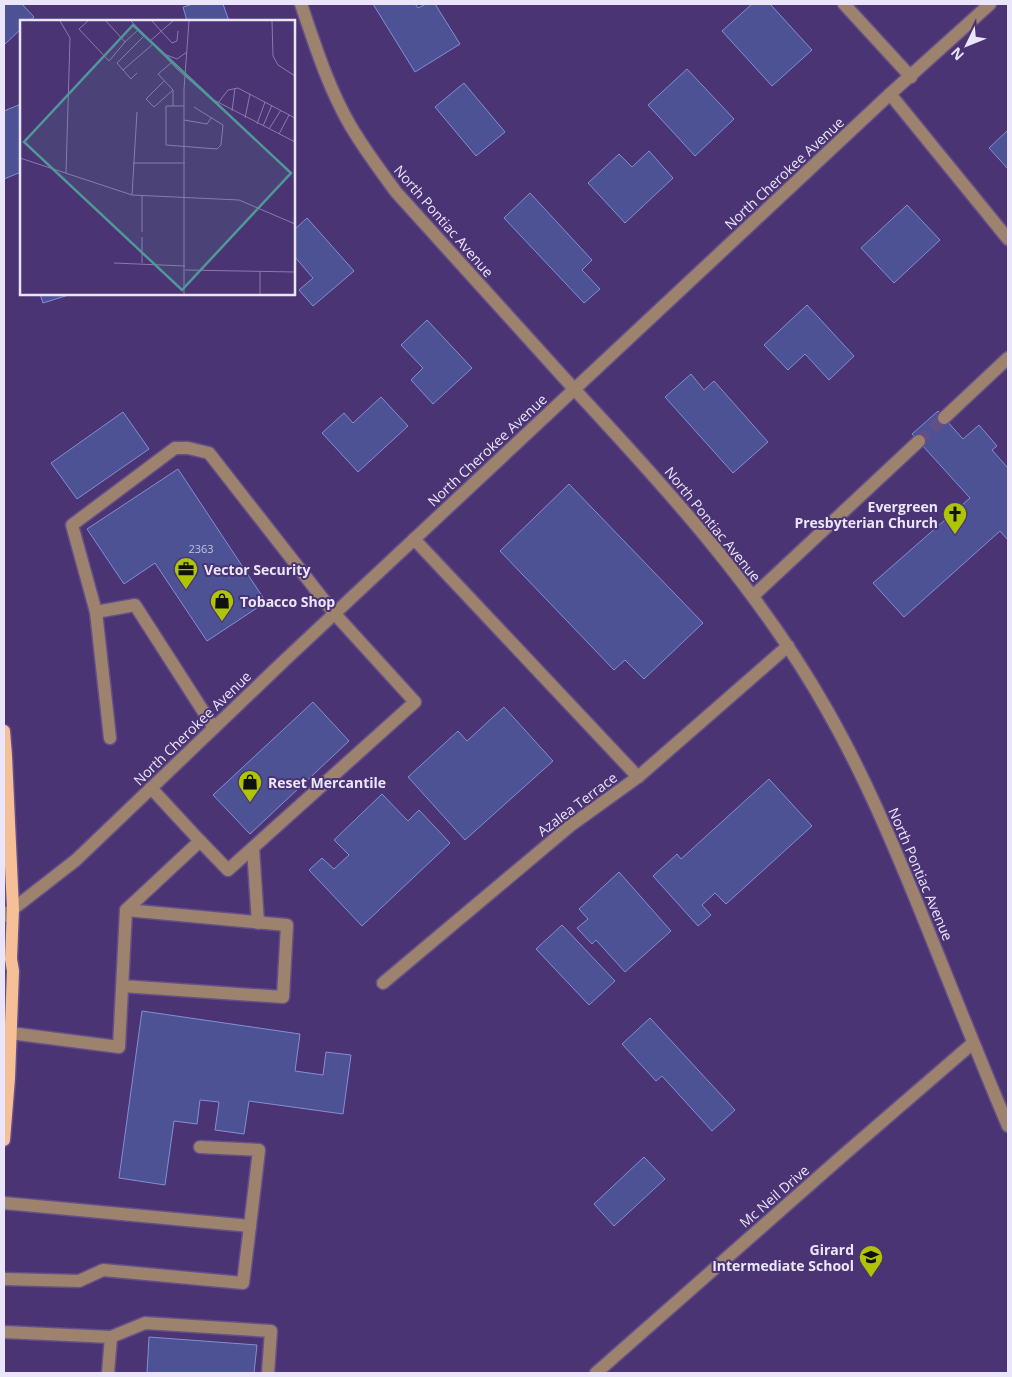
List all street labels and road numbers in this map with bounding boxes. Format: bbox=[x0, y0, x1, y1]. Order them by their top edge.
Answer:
street label: North Cherokee Avenue bbox=[720, 113, 848, 233]
street label: North Pontiac Avenue bbox=[390, 161, 498, 281]
street label: North Cherokee Avenue bbox=[423, 390, 551, 510]
street label: North Pontiac Avenue bbox=[661, 463, 765, 586]
street label: North Cherokee Avenue bbox=[129, 667, 255, 789]
street label: Azalea Terrace bbox=[533, 768, 621, 840]
street label: North Pontiac Avenue bbox=[884, 805, 958, 944]
street label: Mc Neil Drive bbox=[735, 1160, 813, 1231]

